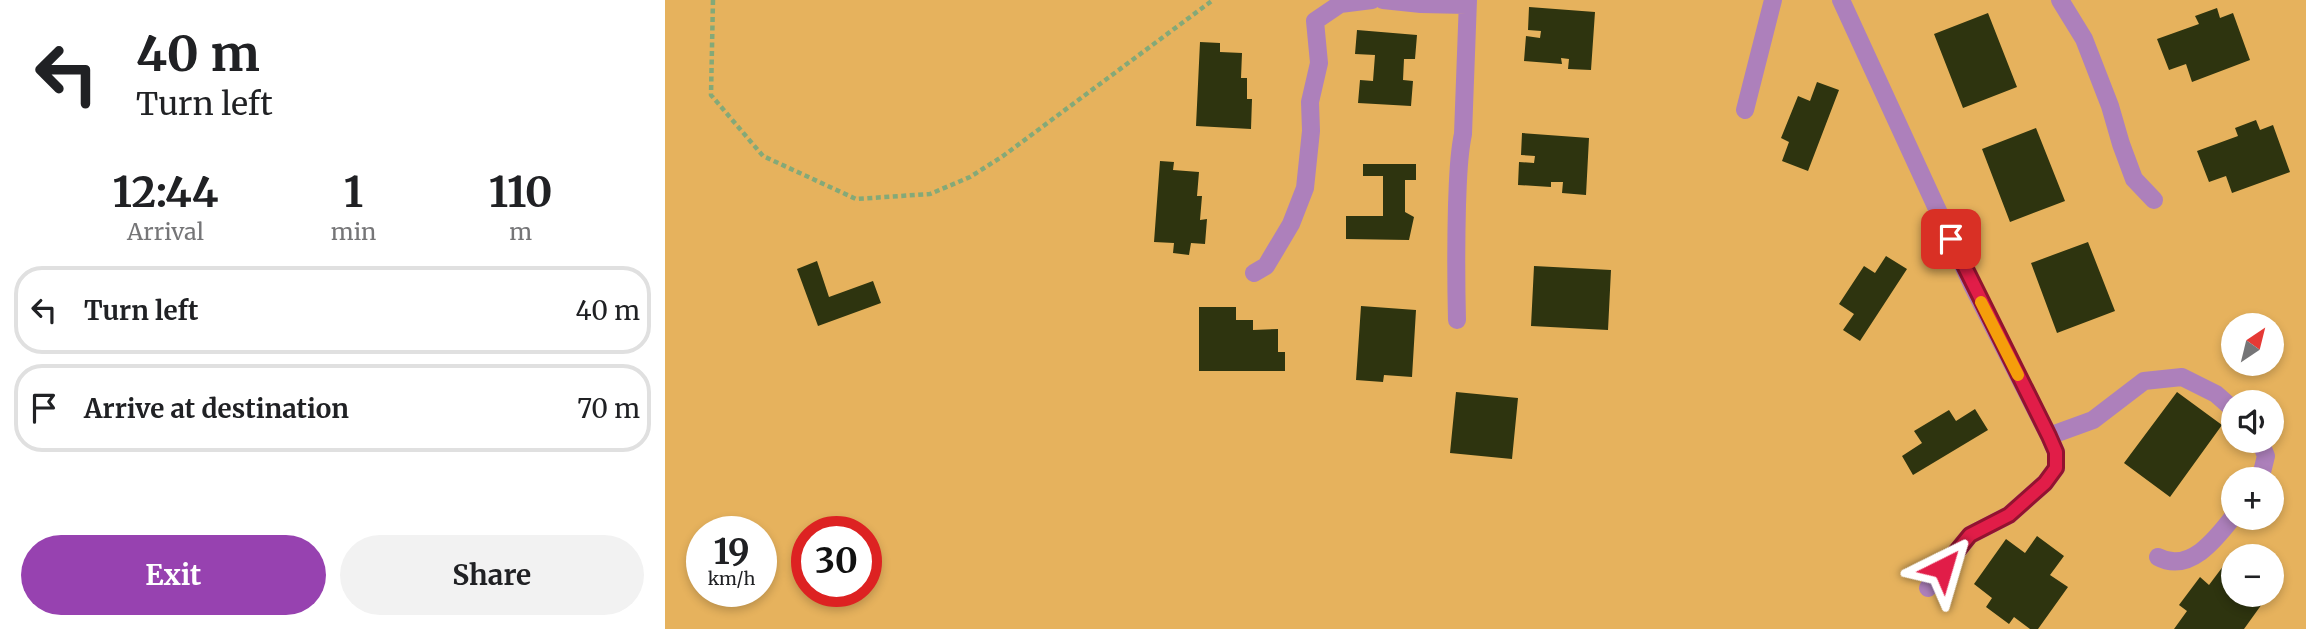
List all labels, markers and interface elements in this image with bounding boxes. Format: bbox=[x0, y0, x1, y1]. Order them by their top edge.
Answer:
text: 40 m bbox=[136, 23, 260, 84]
icon: left bbox=[21, 28, 112, 119]
text: Turn left bbox=[136, 84, 273, 124]
text: 12:44 bbox=[112, 166, 218, 218]
text: 1 bbox=[344, 166, 363, 218]
text: 110 bbox=[489, 166, 553, 218]
pin bbox=[1921, 209, 1981, 269]
text: Arrival bbox=[127, 217, 204, 246]
text: min bbox=[331, 217, 376, 246]
text: m bbox=[509, 217, 532, 246]
icon: arrive bbox=[1932, 220, 1970, 258]
icon: left bbox=[25, 291, 63, 329]
text: Turn left bbox=[84, 294, 198, 327]
text: 40 m bbox=[576, 294, 640, 327]
north arrow bbox=[2221, 313, 2284, 376]
map controls bbox=[2221, 313, 2284, 607]
icon: arrive bbox=[25, 389, 63, 427]
button: sound bbox=[2221, 390, 2284, 453]
text: Arrive at destination bbox=[84, 392, 349, 425]
text: 70 m bbox=[577, 392, 640, 425]
button: + bbox=[2221, 467, 2284, 530]
speed limit sign: 30 bbox=[791, 516, 882, 607]
text: 19 bbox=[713, 530, 750, 574]
position arrow bbox=[1906, 531, 1980, 605]
button: Exit bbox=[21, 535, 326, 615]
button: Share bbox=[340, 535, 644, 615]
button: − bbox=[2221, 544, 2284, 607]
text: km/h bbox=[708, 567, 755, 590]

